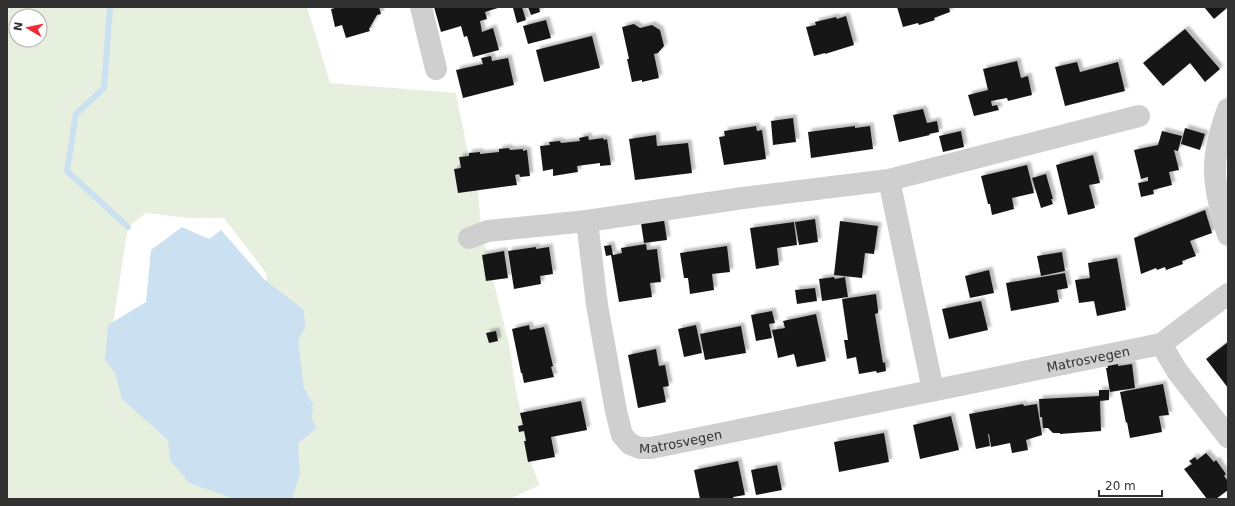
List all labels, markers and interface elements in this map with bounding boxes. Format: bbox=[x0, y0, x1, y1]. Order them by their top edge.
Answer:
north arrow bbox=[8, 8, 48, 48]
text: N bbox=[11, 21, 26, 32]
street label: Matrosvegen bbox=[1045, 344, 1131, 375]
street label: Matrosvegen bbox=[639, 427, 723, 456]
scale bar bbox=[1099, 472, 1162, 498]
text: 20 m bbox=[1105, 479, 1136, 493]

